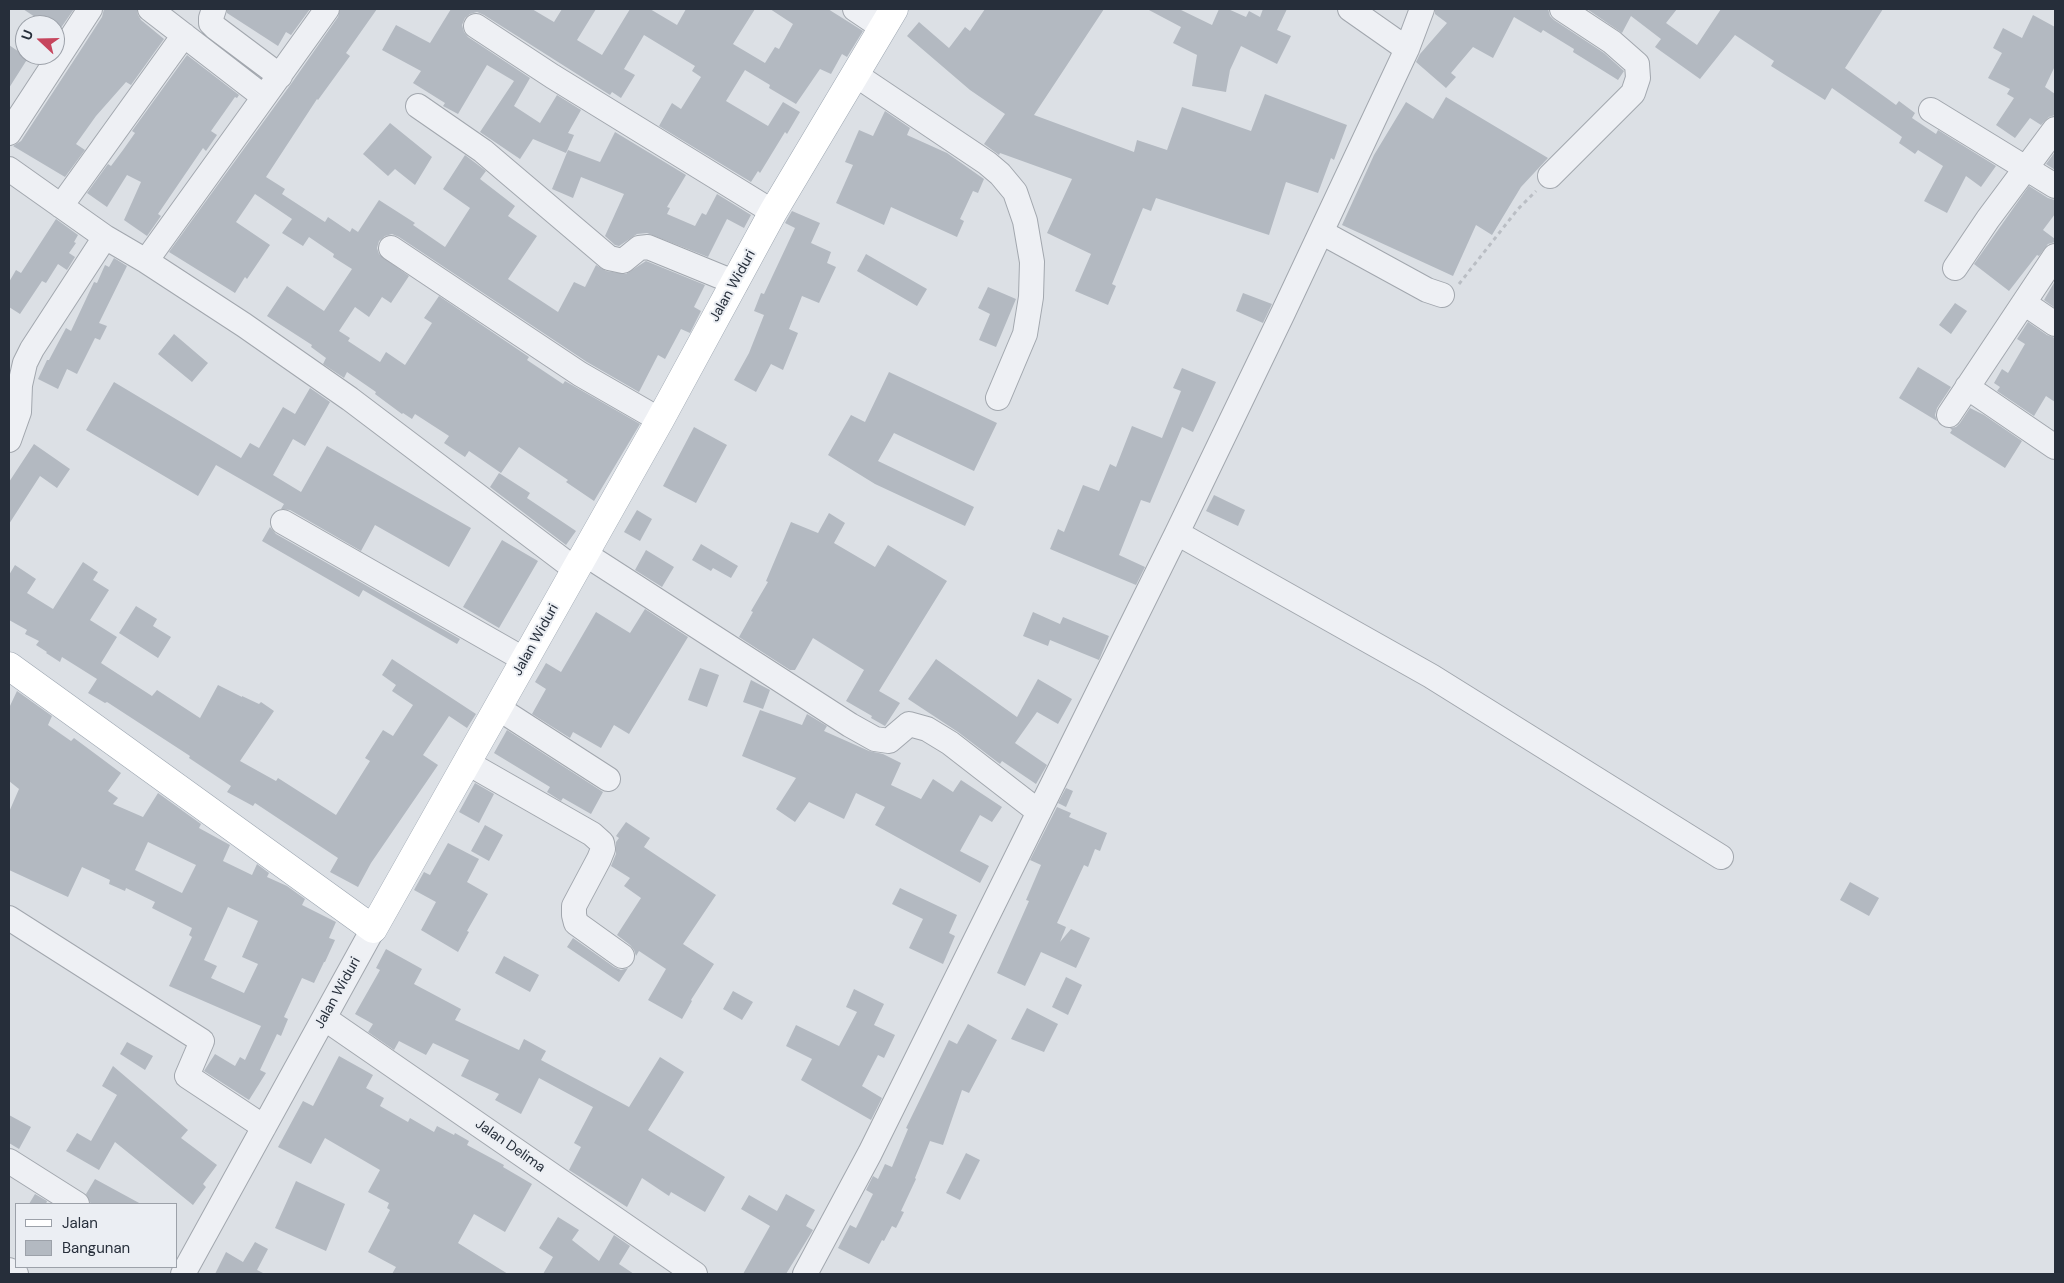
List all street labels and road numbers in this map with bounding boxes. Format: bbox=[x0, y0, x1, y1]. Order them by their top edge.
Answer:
street label: Jalan Widuri bbox=[706, 247, 760, 325]
street label: Jalan Widuri bbox=[509, 601, 563, 679]
street label: Jalan Widuri bbox=[311, 954, 365, 1032]
street label: Jalan Delima bbox=[472, 1116, 548, 1176]

